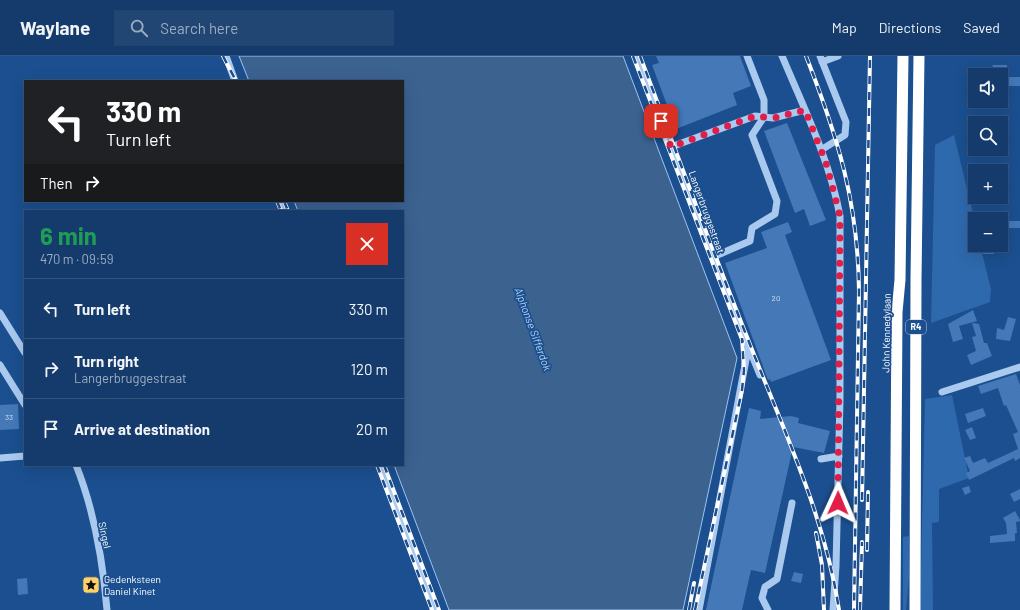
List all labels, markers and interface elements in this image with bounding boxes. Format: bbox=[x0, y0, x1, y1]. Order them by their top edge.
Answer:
search box bbox=[114, 10, 394, 46]
text: Waylane bbox=[20, 16, 90, 39]
icon: search bbox=[128, 17, 150, 39]
text: Search here bbox=[160, 19, 238, 37]
text: Map bbox=[832, 19, 857, 36]
text: Directions bbox=[879, 19, 941, 36]
text: Saved bbox=[963, 19, 1000, 36]
map controls bbox=[968, 68, 1008, 252]
button: sound bbox=[968, 68, 1008, 108]
text: 330 m bbox=[106, 94, 181, 128]
icon: left bbox=[40, 96, 92, 148]
pin bbox=[644, 104, 678, 138]
icon: arrive bbox=[650, 110, 672, 132]
button: search bbox=[968, 116, 1008, 156]
text: Turn left bbox=[106, 128, 172, 150]
button: + bbox=[968, 164, 1008, 204]
street label: Langerbruggestraat bbox=[687, 169, 728, 255]
icon: right bbox=[81, 172, 103, 194]
text: Then bbox=[40, 174, 73, 192]
button: − bbox=[968, 212, 1008, 252]
text: 6 min bbox=[40, 221, 97, 250]
button: close bbox=[346, 223, 388, 265]
text: 470 m · 09:59 bbox=[40, 251, 114, 267]
water label: Alphonse Sifferdok bbox=[512, 285, 555, 373]
house number: 20 bbox=[772, 293, 780, 303]
street label: John Kennedylaan bbox=[879, 293, 893, 373]
icon: left bbox=[40, 298, 62, 320]
text: Turn left bbox=[74, 300, 130, 318]
text: 330 m bbox=[349, 300, 388, 318]
road number: R4 bbox=[906, 320, 926, 334]
text: Turn right bbox=[74, 352, 139, 370]
icon: right bbox=[40, 358, 62, 380]
text: 120 m bbox=[351, 360, 388, 378]
text: Langerbruggestraat bbox=[74, 370, 187, 386]
house number: 33 bbox=[5, 412, 13, 422]
icon: arrive bbox=[40, 418, 62, 440]
text: Arrive at destination bbox=[74, 420, 210, 438]
text: 20 m bbox=[356, 420, 388, 438]
position arrow bbox=[817, 482, 859, 524]
street label: Singel bbox=[96, 521, 114, 549]
place label: Gedenksteen Daniel Kinet bbox=[104, 573, 161, 597]
place icon: Gedenksteen Daniel Kinet bbox=[81, 575, 101, 595]

